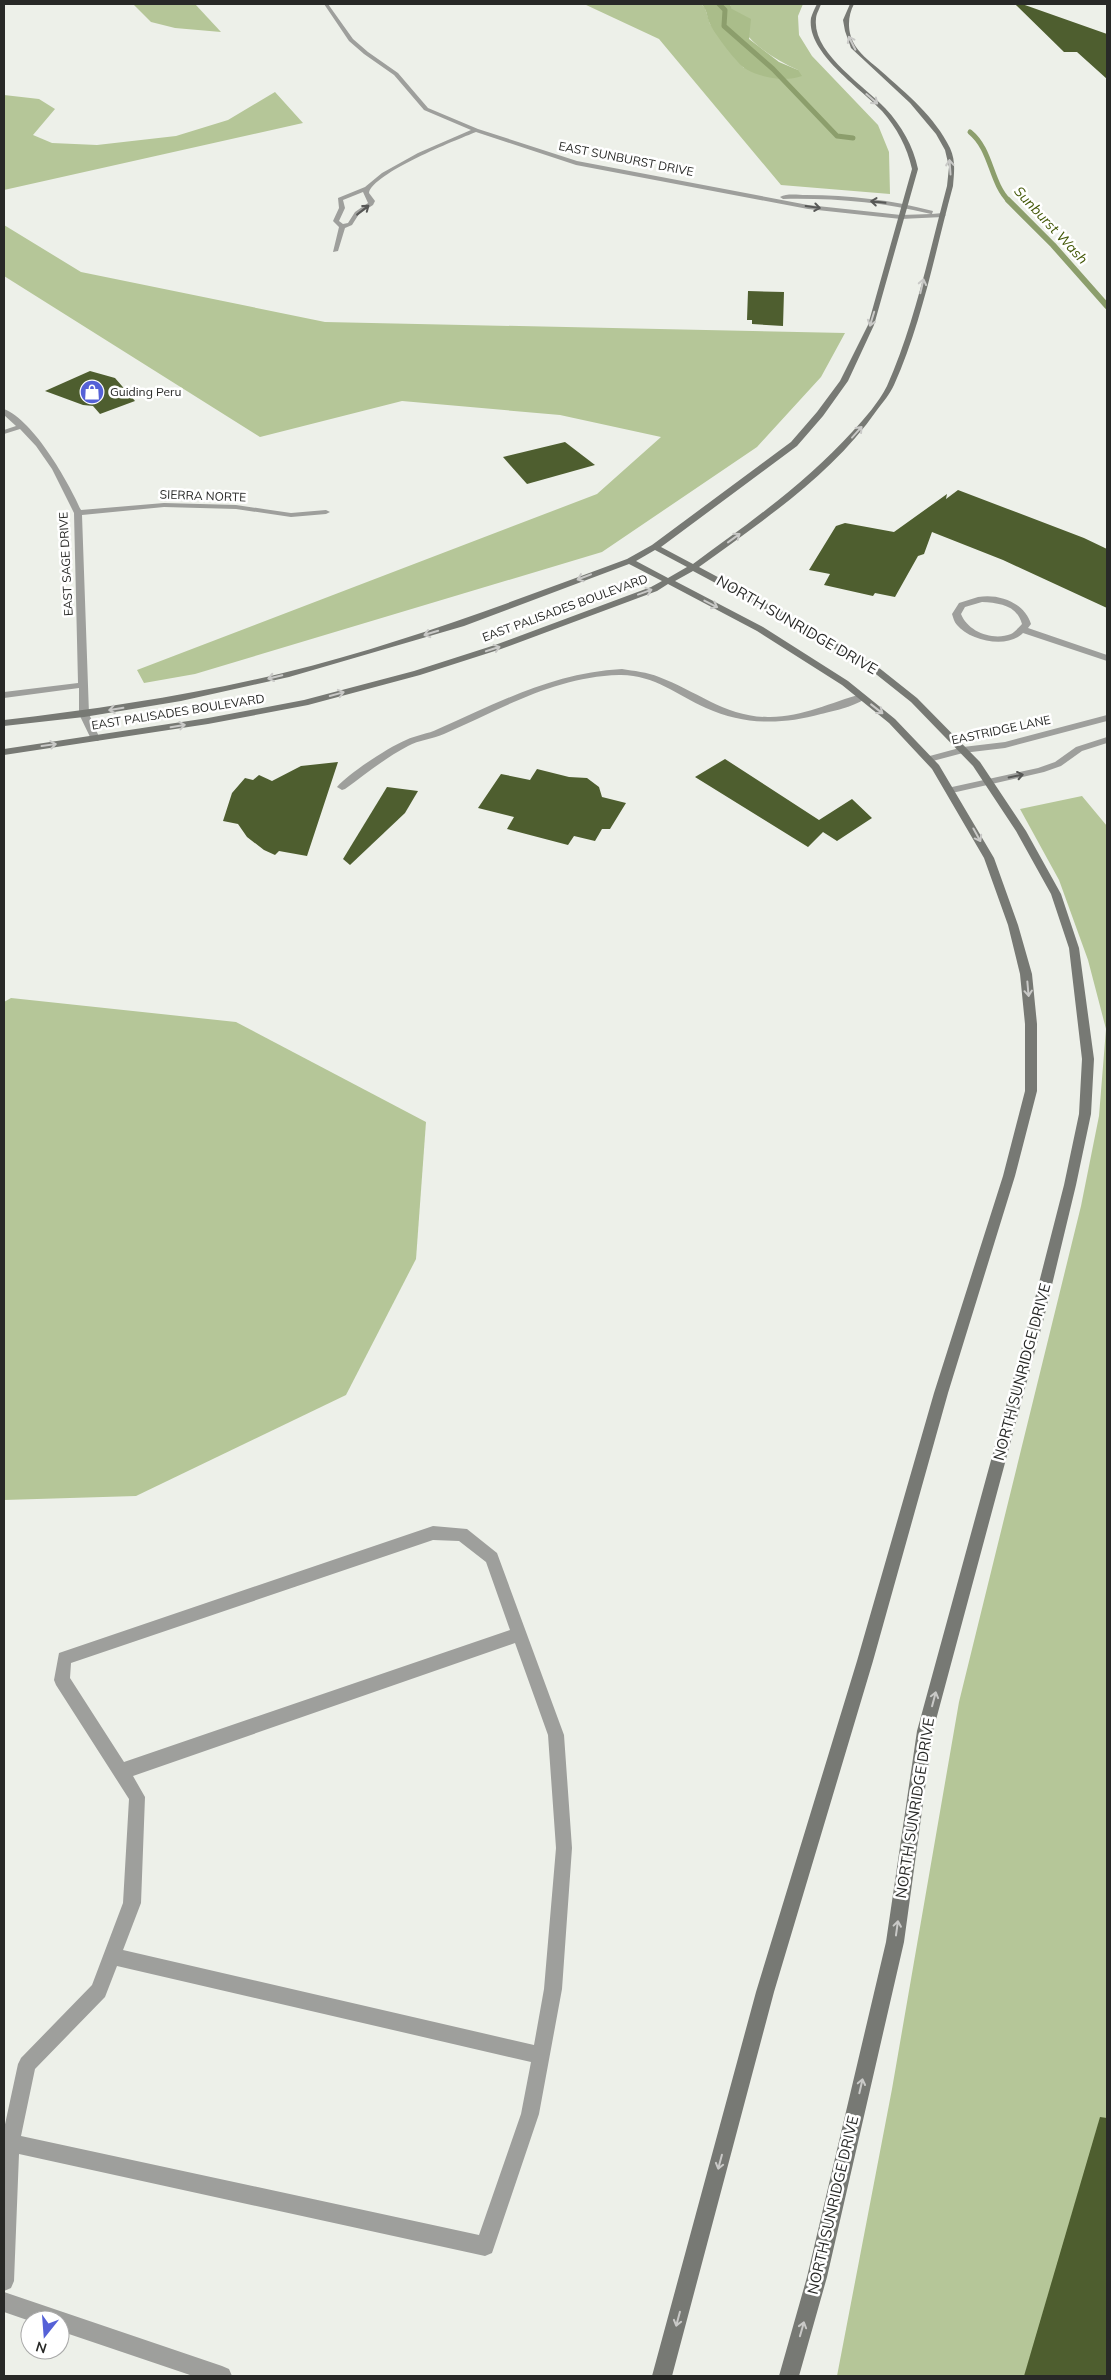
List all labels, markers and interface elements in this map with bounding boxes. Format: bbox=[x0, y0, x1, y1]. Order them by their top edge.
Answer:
one-way arrow bbox=[847, 36, 856, 51]
one-way arrow bbox=[865, 93, 878, 105]
street label: EAST SUNBURST DRIVE bbox=[557, 138, 695, 179]
one-way arrow bbox=[946, 160, 955, 176]
water label: Sunburst Wash bbox=[1010, 182, 1092, 268]
one-way arrow bbox=[871, 197, 887, 207]
one-way arrow bbox=[805, 202, 821, 212]
one-way arrow bbox=[356, 205, 370, 215]
one-way arrow bbox=[918, 278, 927, 294]
one-way arrow bbox=[867, 310, 877, 326]
shop icon: Guiding Peru bbox=[79, 379, 105, 405]
place label: Guiding Peru bbox=[110, 384, 181, 399]
one-way arrow bbox=[851, 425, 862, 438]
street label: SIERRA NORTE bbox=[159, 486, 247, 505]
street label: EAST SAGE DRIVE bbox=[55, 512, 76, 616]
one-way arrow bbox=[727, 533, 741, 543]
street label: EAST PALISADES BOULEVARD bbox=[480, 571, 650, 645]
street label: NORTH SUNRIDGE DRIVE bbox=[713, 571, 881, 679]
one-way arrow bbox=[577, 573, 592, 582]
one-way arrow bbox=[637, 587, 652, 596]
one-way arrow bbox=[703, 600, 718, 609]
one-way arrow bbox=[424, 629, 440, 639]
one-way arrow bbox=[485, 643, 501, 653]
one-way arrow bbox=[267, 673, 283, 682]
one-way arrow bbox=[329, 689, 345, 699]
street label: EAST PALISADES BOULEVARD bbox=[90, 690, 266, 733]
one-way arrow bbox=[871, 703, 884, 714]
one-way arrow bbox=[108, 704, 124, 714]
street label: EASTRIDGE LANE bbox=[950, 712, 1052, 747]
one-way arrow bbox=[169, 720, 185, 730]
one-way arrow bbox=[41, 740, 57, 750]
one-way arrow bbox=[1008, 770, 1024, 780]
one-way arrow bbox=[972, 828, 982, 842]
one-way arrow bbox=[1023, 980, 1032, 996]
street label: NORTH SUNRIDGE DRIVE bbox=[989, 1281, 1054, 1463]
one-way arrow bbox=[930, 1691, 939, 1707]
street label: NORTH SUNRIDGE DRIVE bbox=[891, 1716, 938, 1900]
one-way arrow bbox=[892, 1920, 902, 1936]
one-way arrow bbox=[857, 2079, 866, 2095]
street label: NORTH SUNRIDGE DRIVE bbox=[803, 2114, 862, 2296]
one-way arrow bbox=[715, 2154, 724, 2170]
north arrow bbox=[20, 2310, 70, 2360]
one-way arrow bbox=[672, 2311, 682, 2327]
one-way arrow bbox=[798, 2322, 808, 2338]
text: N bbox=[34, 2337, 49, 2358]

